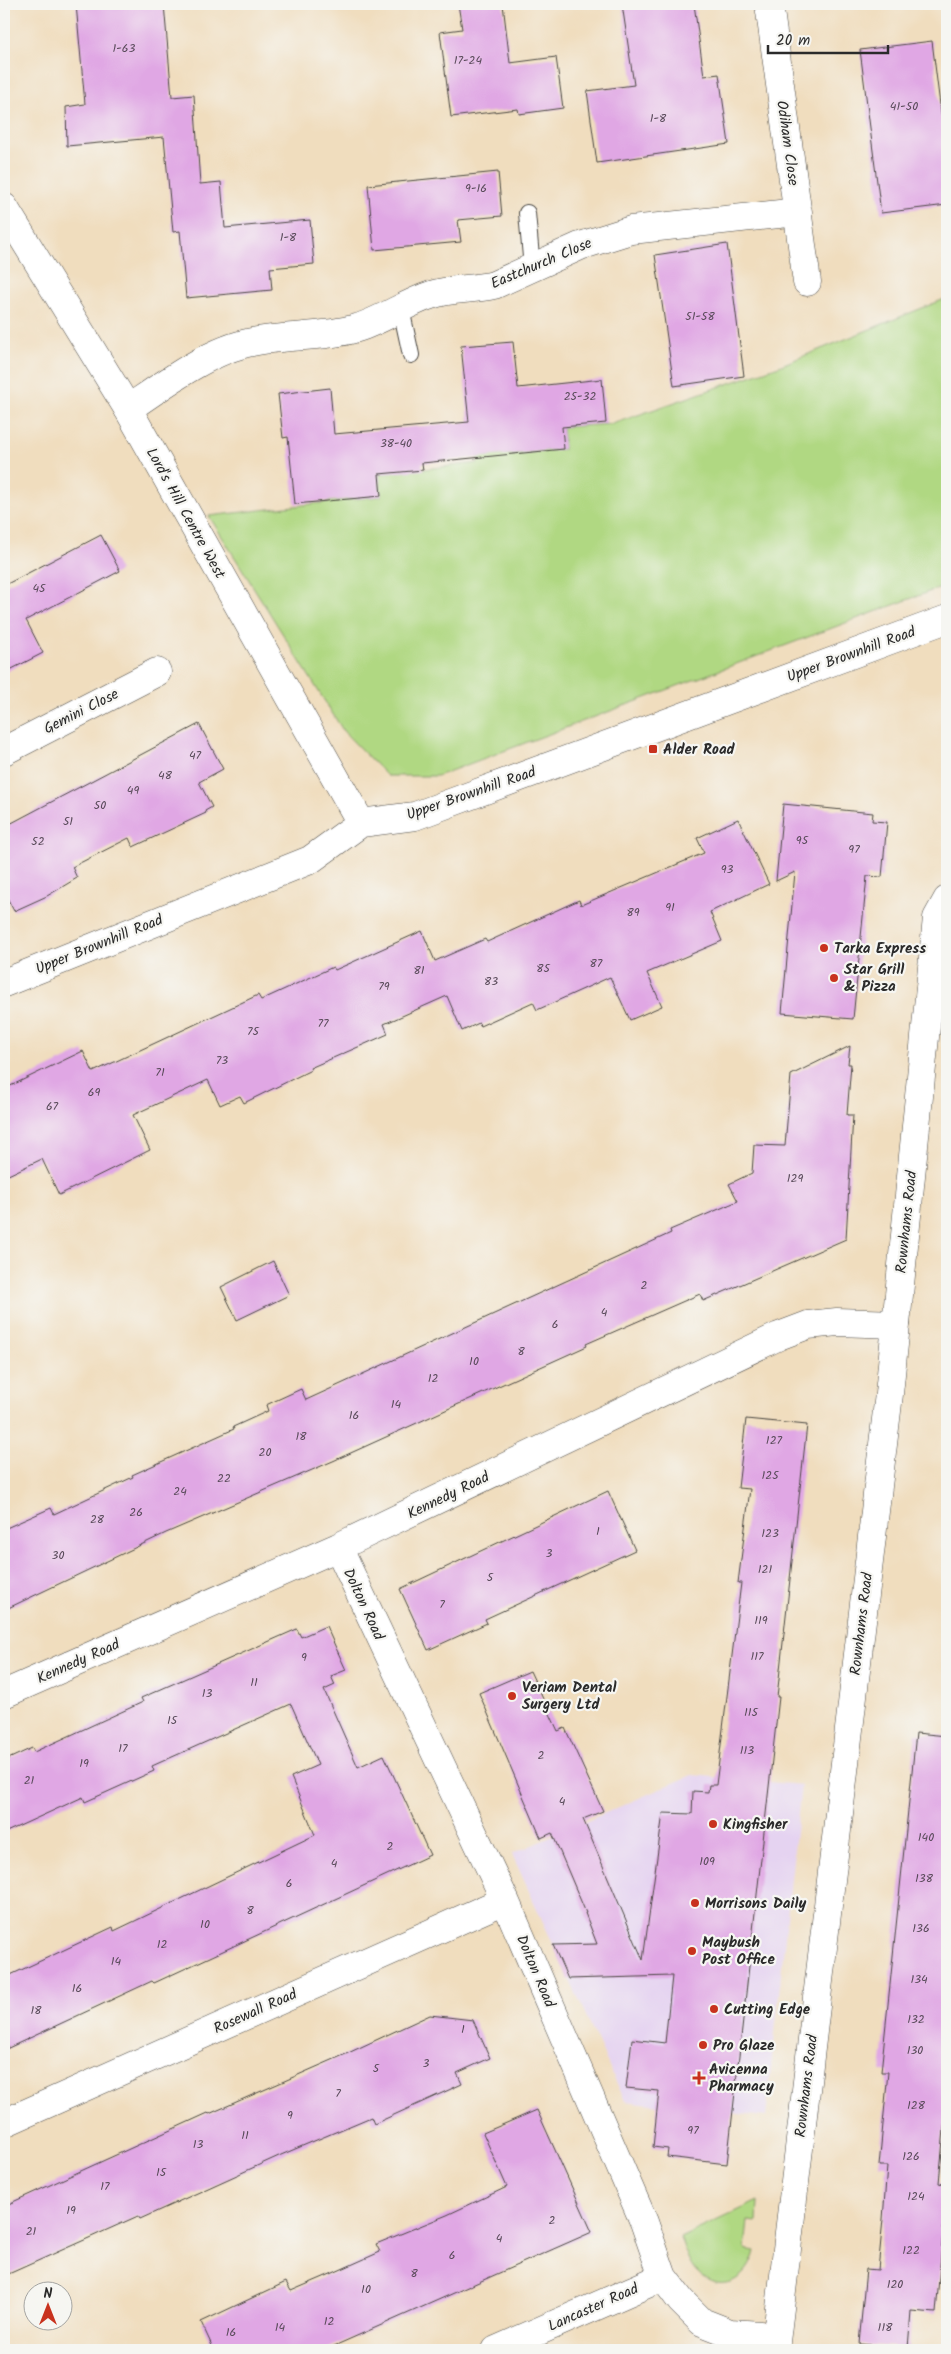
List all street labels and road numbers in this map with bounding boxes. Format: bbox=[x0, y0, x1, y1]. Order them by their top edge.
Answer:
street label: Odiham Close bbox=[769, 99, 805, 188]
street label: Eastchurch Close bbox=[487, 232, 596, 296]
street label: Lord's Hill Centre West bbox=[139, 443, 231, 584]
street label: Upper Brownhill Road bbox=[784, 620, 920, 689]
street label: Gemini Close bbox=[40, 683, 123, 741]
street label: Upper Brownhill Road bbox=[403, 760, 540, 827]
street label: Upper Brownhill Road bbox=[32, 908, 167, 981]
street label: Rownhams Road bbox=[890, 1169, 924, 1275]
street label: Kennedy Road bbox=[403, 1465, 494, 1526]
street label: Dolton Road bbox=[336, 1565, 390, 1645]
street label: Rownhams Road bbox=[844, 1571, 880, 1677]
street label: Kennedy Road bbox=[33, 1633, 124, 1691]
street label: Dolton Road bbox=[509, 1931, 561, 2012]
street label: Rosewall Road bbox=[210, 1983, 302, 2041]
street label: Rownhams Road bbox=[789, 2033, 825, 2139]
street label: Lancaster Road bbox=[544, 2277, 643, 2339]

